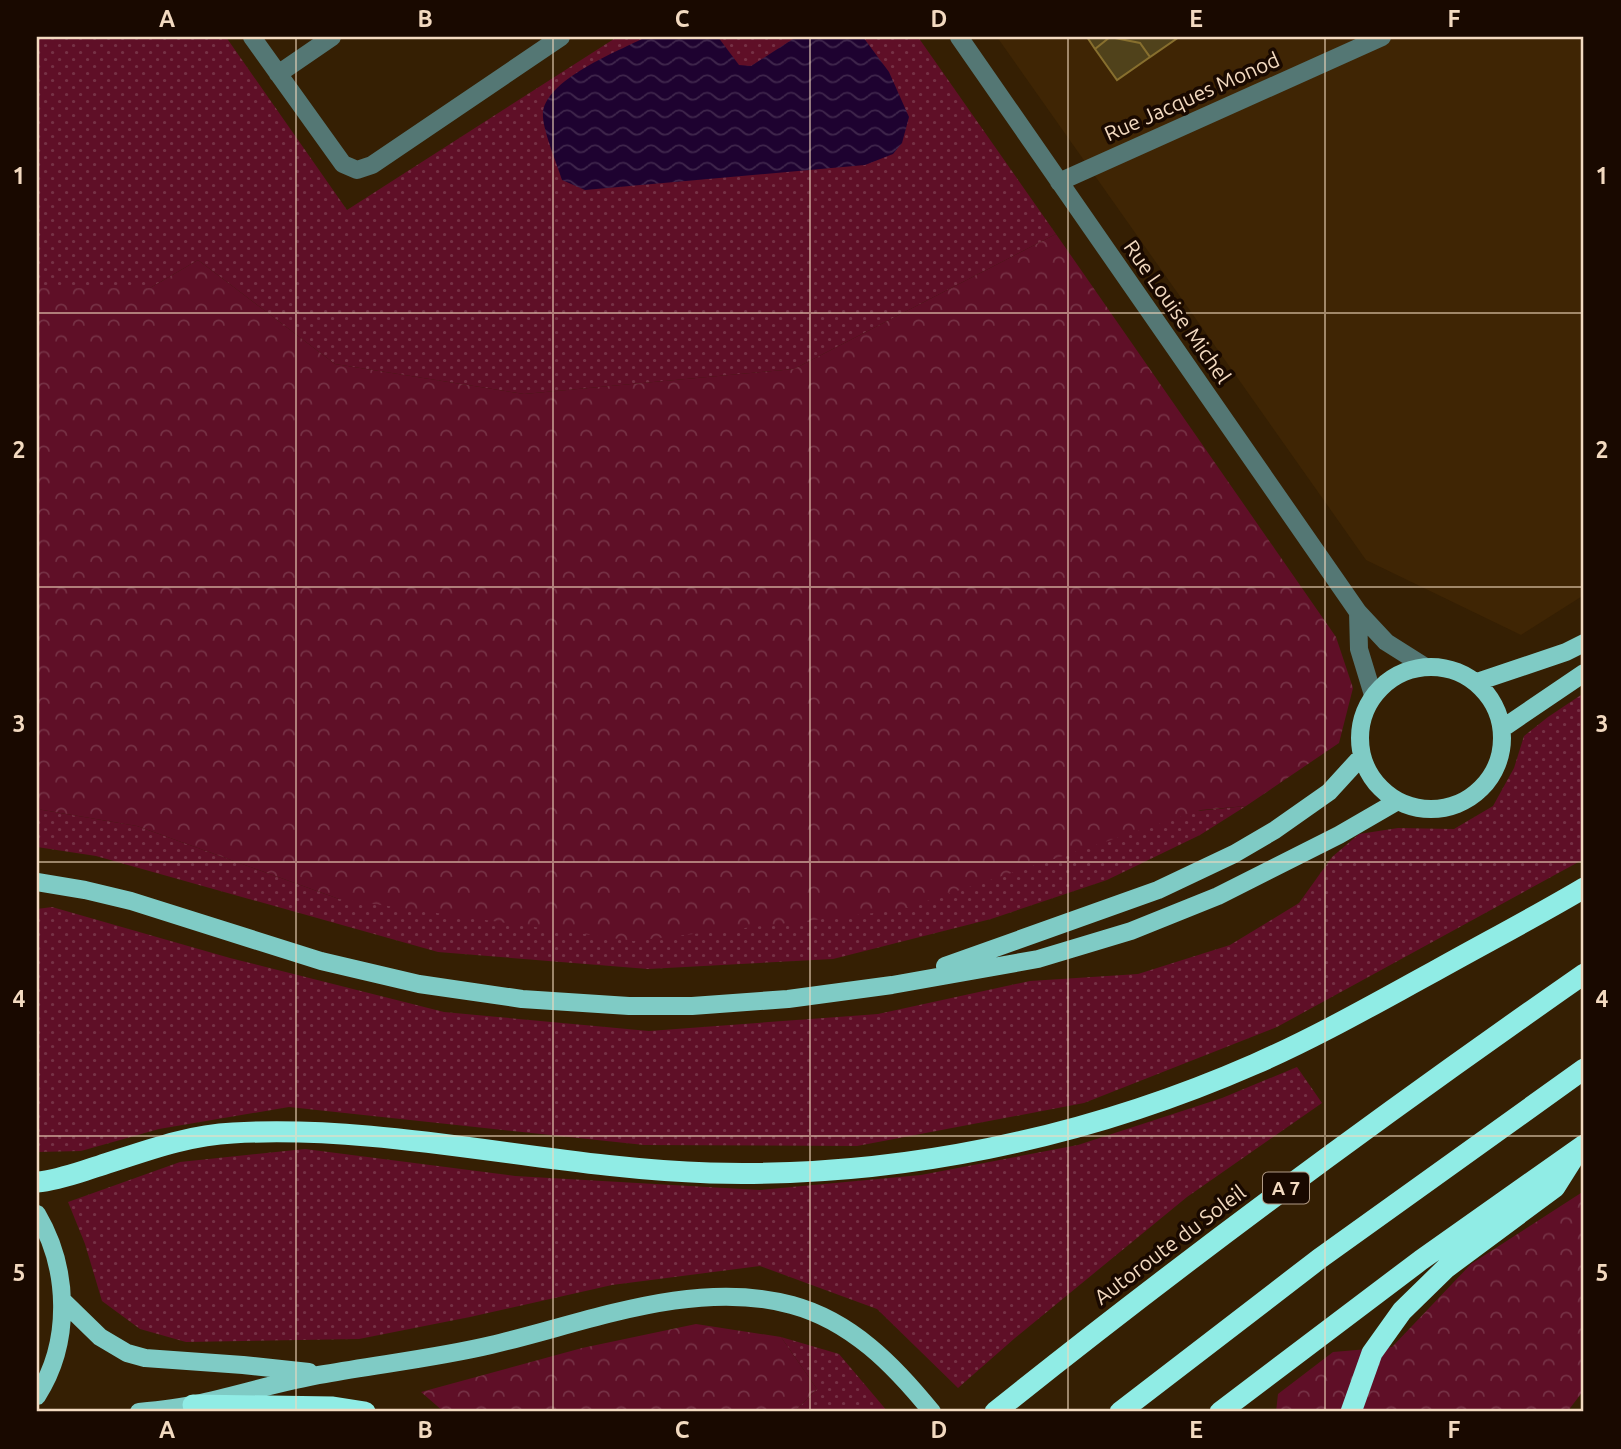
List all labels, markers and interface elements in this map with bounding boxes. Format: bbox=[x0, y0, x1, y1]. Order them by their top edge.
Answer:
text: A bbox=[159, 6, 175, 31]
text: B bbox=[417, 6, 433, 31]
text: C bbox=[675, 6, 690, 31]
text: D bbox=[931, 6, 947, 31]
text: E bbox=[1189, 6, 1203, 31]
text: F bbox=[1448, 6, 1461, 31]
street label: Rue Jacques Monod bbox=[1100, 47, 1283, 146]
text: 1 bbox=[13, 163, 25, 188]
text: 1 bbox=[1596, 163, 1608, 188]
street label: Rue Louise Michel bbox=[1119, 235, 1236, 388]
text: 2 bbox=[13, 437, 25, 462]
text: 2 bbox=[1596, 437, 1608, 462]
text: 3 bbox=[13, 711, 25, 736]
text: 3 bbox=[1596, 711, 1608, 736]
text: 4 bbox=[13, 986, 26, 1011]
text: 4 bbox=[1596, 986, 1609, 1011]
road number: A 7 bbox=[1263, 1172, 1309, 1204]
street label: Autoroute du Soleil bbox=[1089, 1180, 1250, 1309]
text: 5 bbox=[13, 1260, 25, 1285]
text: 5 bbox=[1596, 1260, 1608, 1285]
text: A bbox=[159, 1417, 175, 1442]
text: B bbox=[417, 1417, 433, 1442]
text: C bbox=[675, 1417, 690, 1442]
text: D bbox=[931, 1417, 947, 1442]
text: E bbox=[1189, 1417, 1203, 1442]
text: F bbox=[1448, 1417, 1461, 1442]

